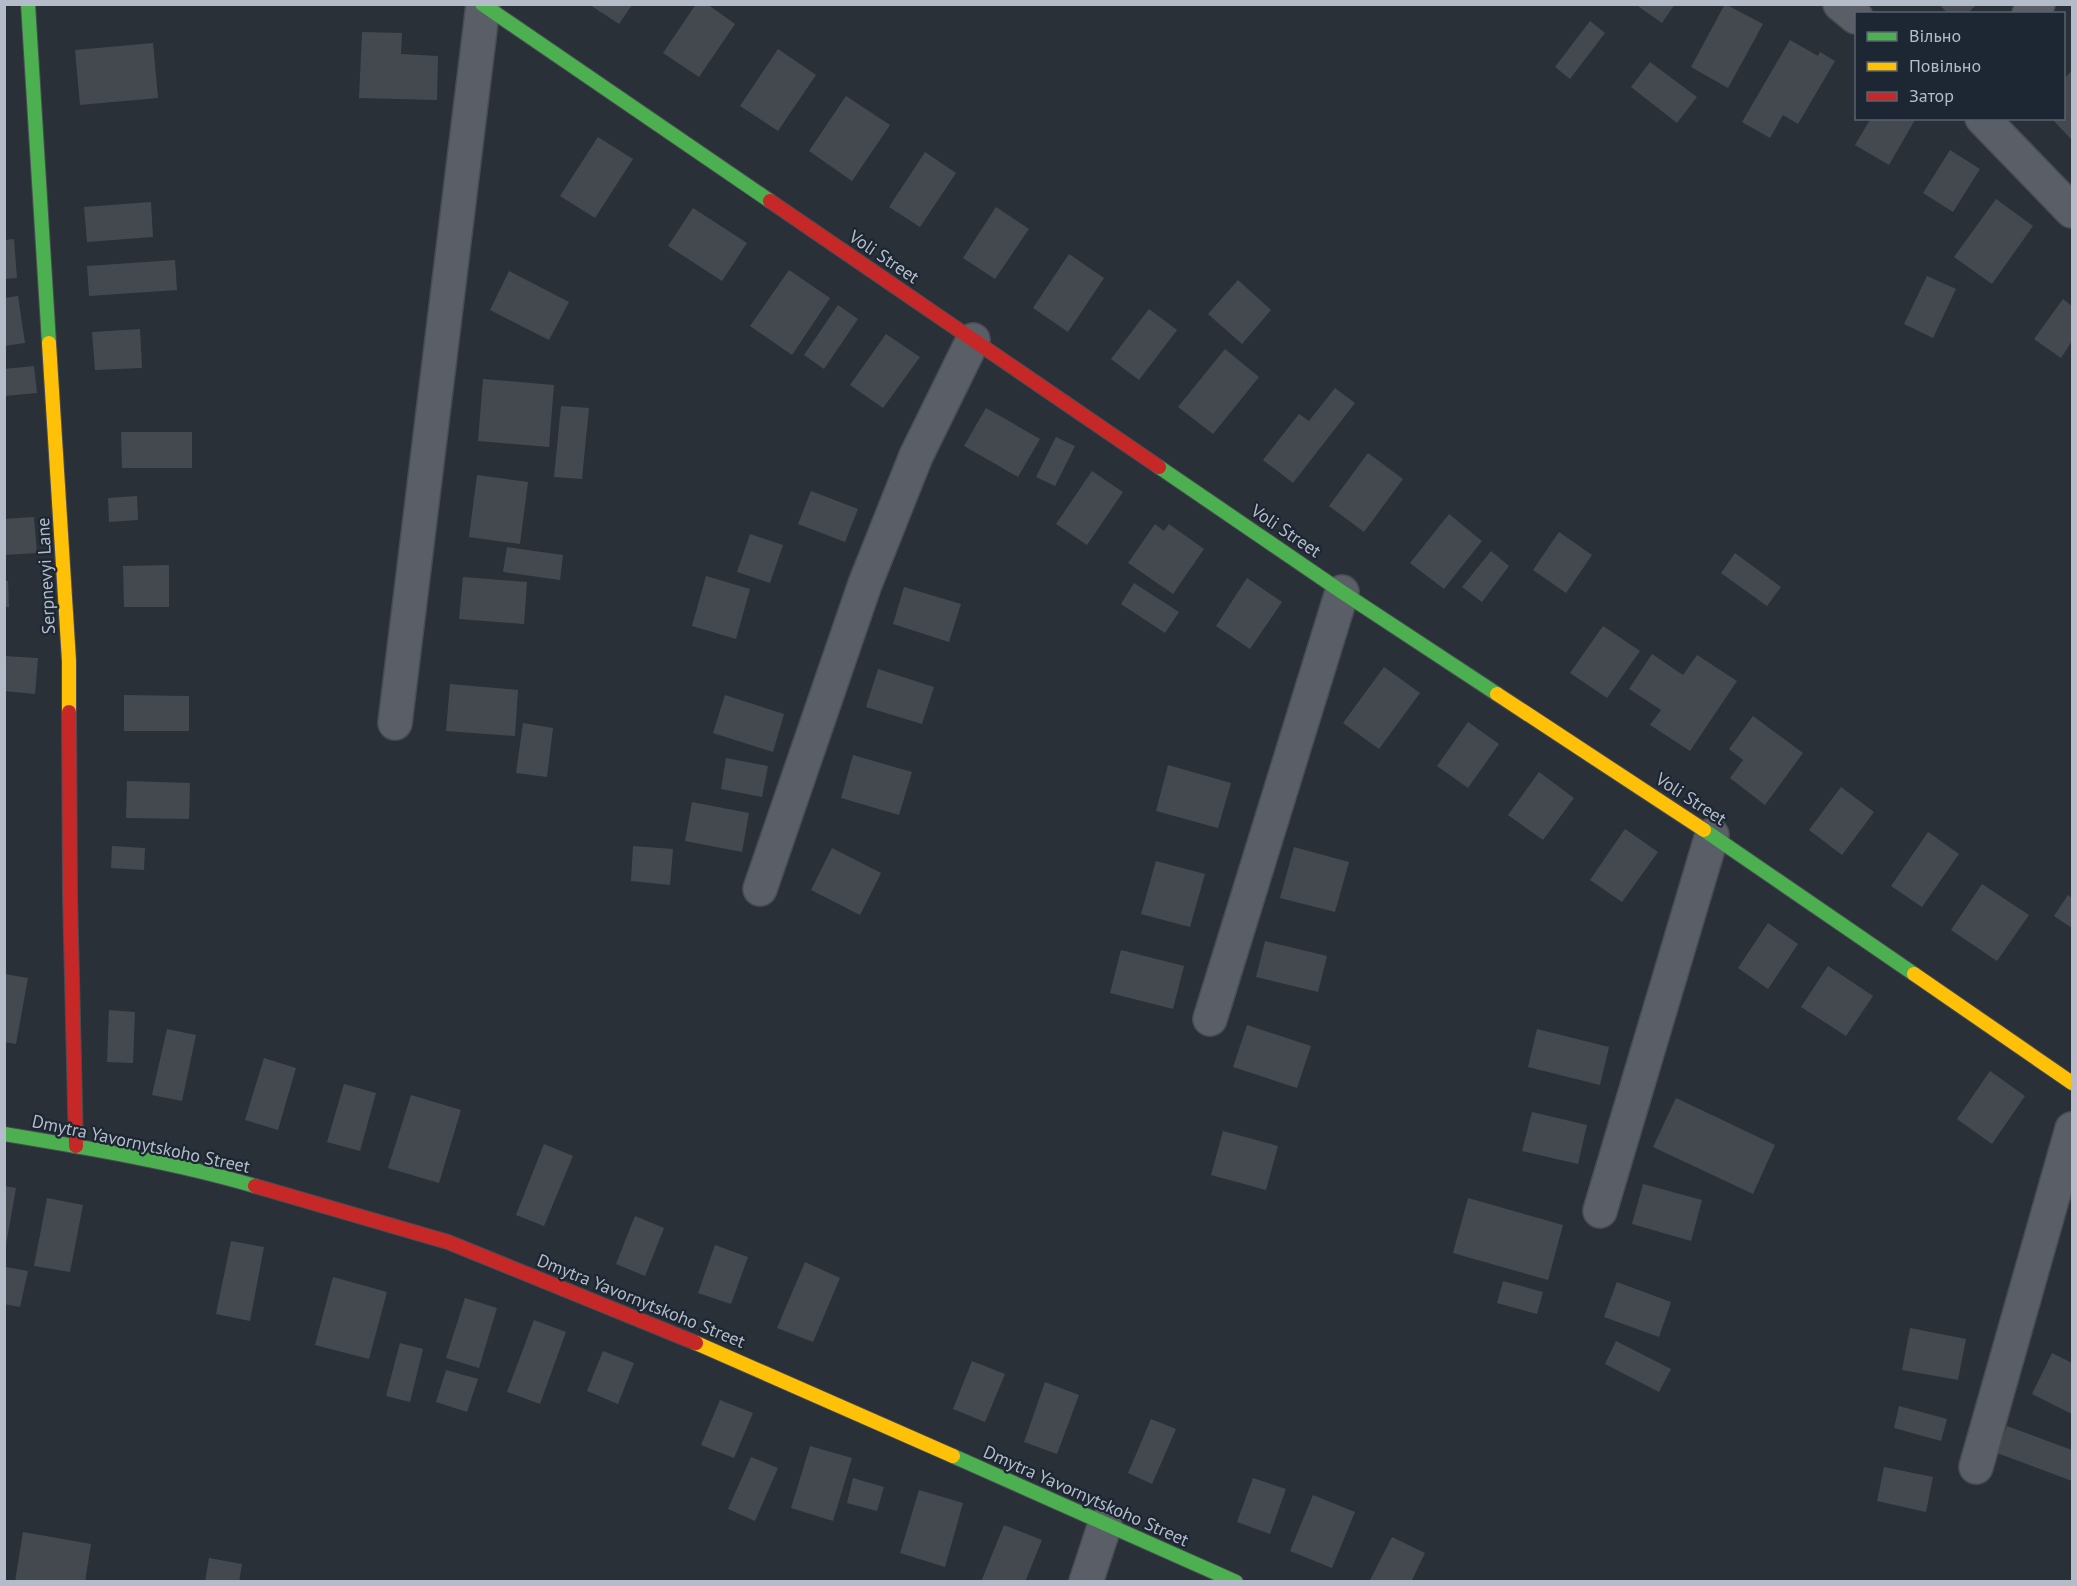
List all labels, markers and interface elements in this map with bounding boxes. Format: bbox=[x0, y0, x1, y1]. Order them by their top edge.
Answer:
legend bbox=[1855, 12, 2065, 120]
text: Вільно bbox=[1909, 24, 1961, 47]
text: Повільно bbox=[1909, 54, 1981, 77]
text: Затор bbox=[1909, 84, 1954, 107]
street label: Voli Street bbox=[844, 224, 924, 288]
street label: Voli Street bbox=[1246, 498, 1326, 562]
street label: Serpnevyi Lane bbox=[31, 517, 60, 635]
street label: Voli Street bbox=[1651, 767, 1731, 830]
street label: Dmytra Yavornytskoho Street bbox=[30, 1109, 252, 1178]
street label: Dmytra Yavornytskoho Street bbox=[534, 1248, 749, 1353]
street label: Dmytra Yavornytskoho Street bbox=[980, 1440, 1192, 1551]

